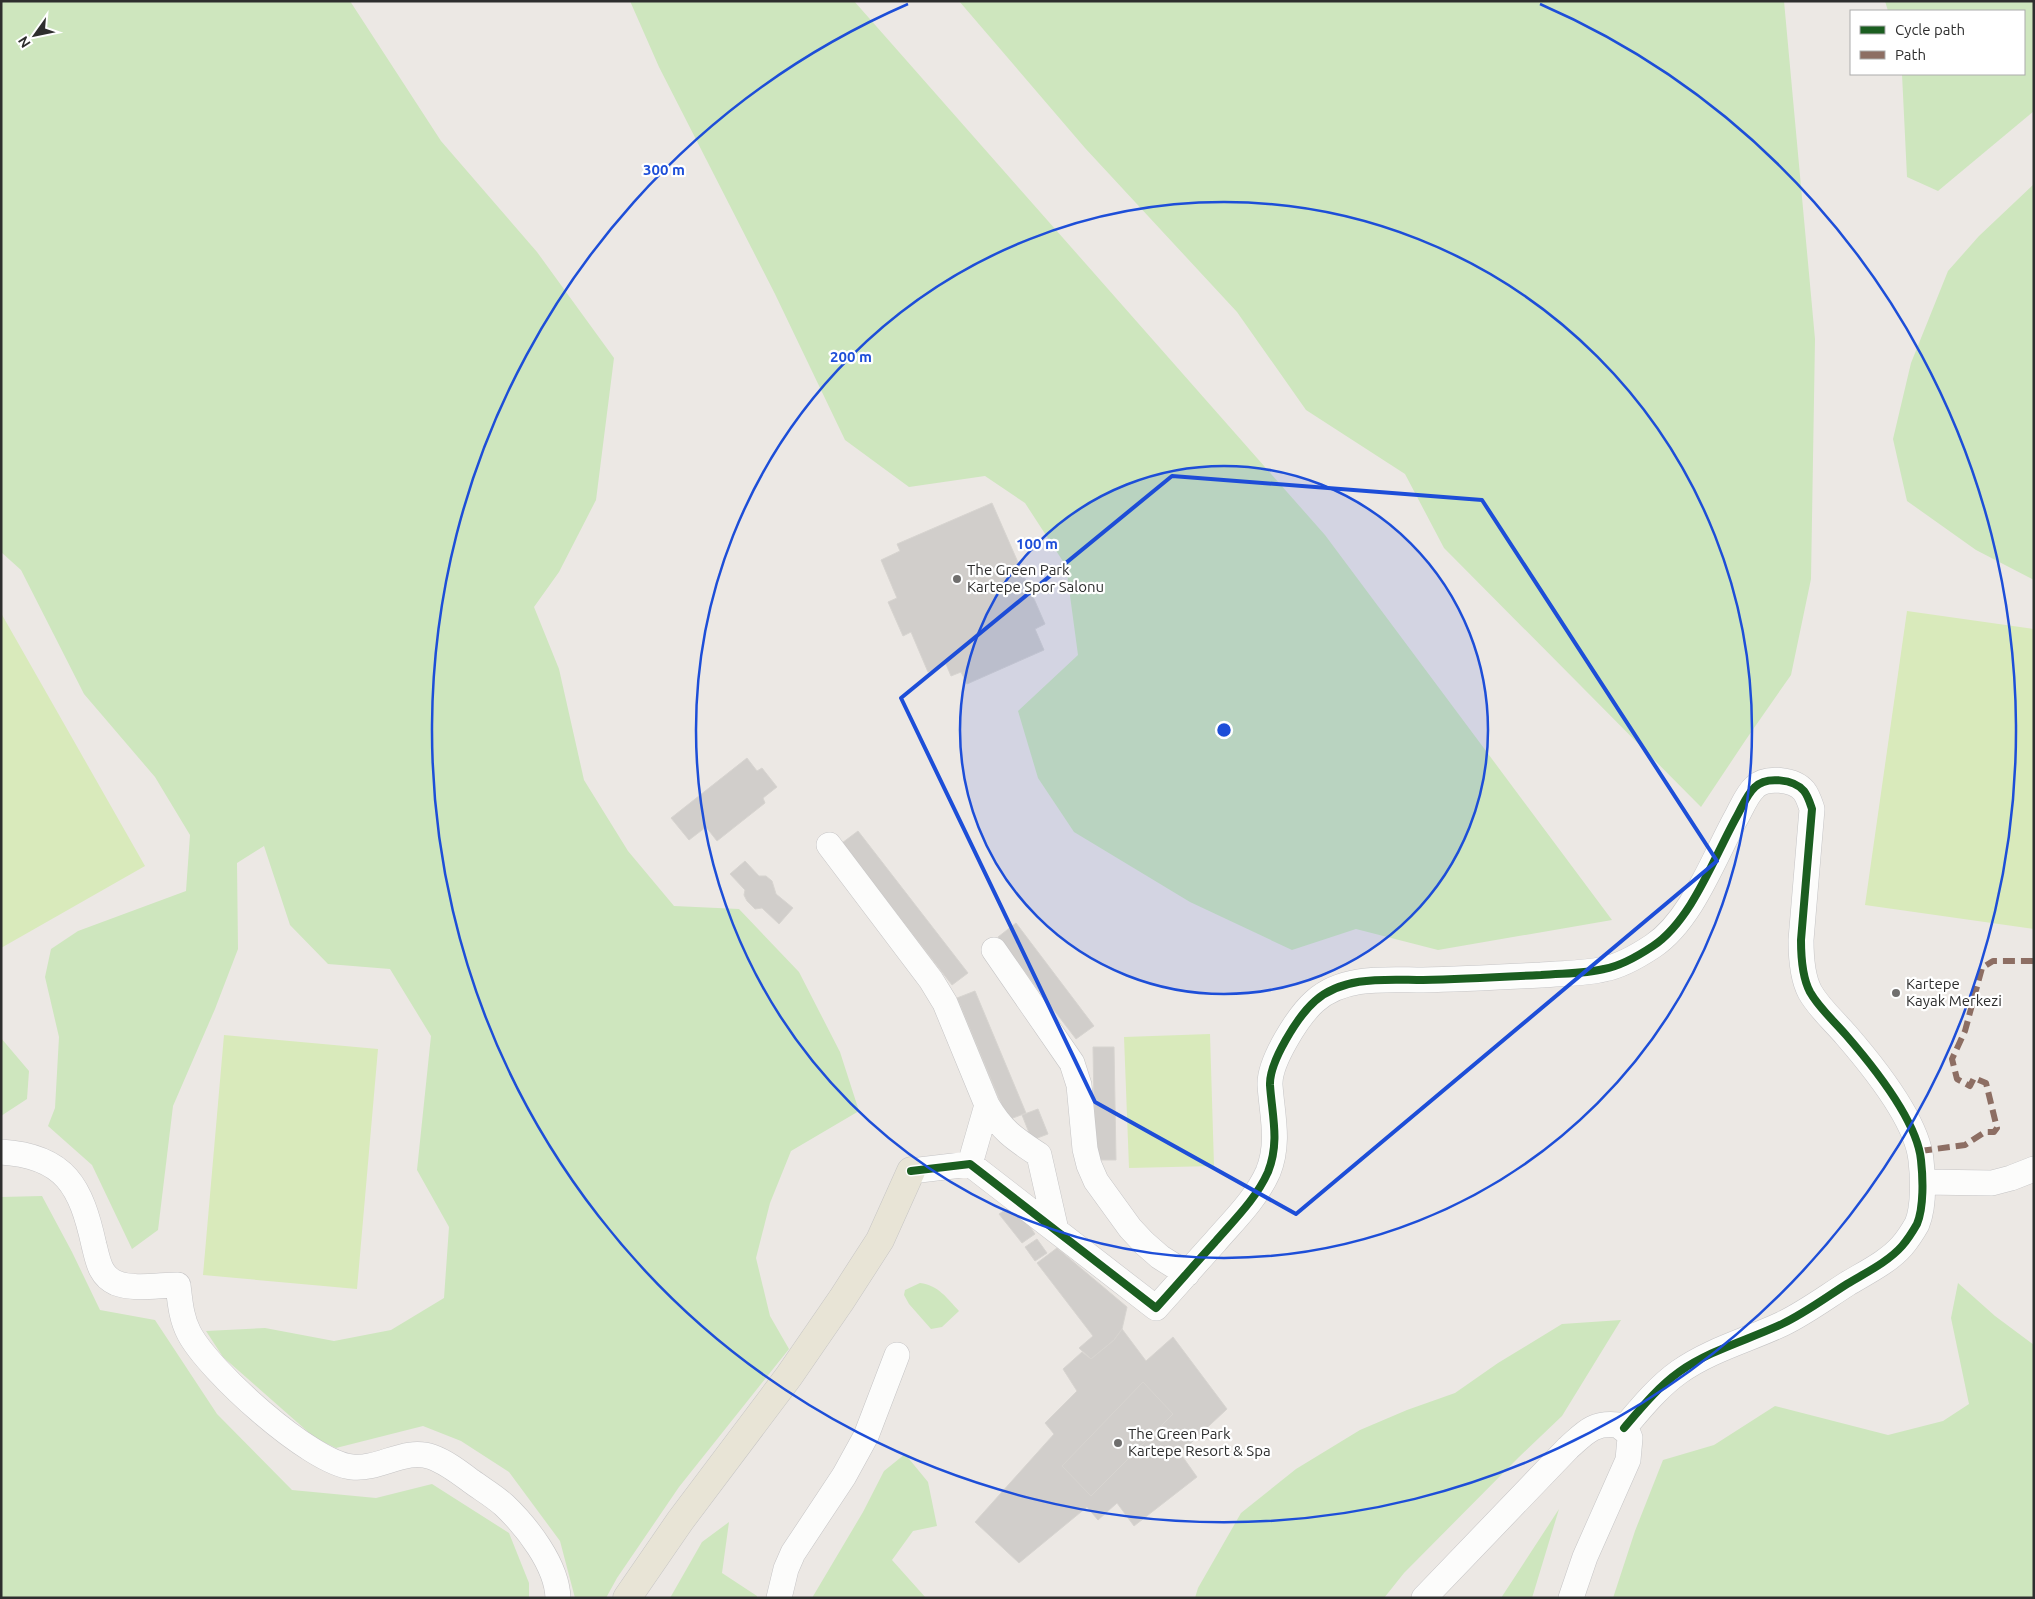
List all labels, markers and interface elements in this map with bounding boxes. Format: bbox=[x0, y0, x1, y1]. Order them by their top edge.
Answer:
north arrow bbox=[10, 10, 60, 60]
legend bbox=[1850, 10, 2025, 75]
text: Cycle path bbox=[1895, 21, 1965, 38]
text: N bbox=[15, 33, 34, 51]
text: Path bbox=[1895, 46, 1926, 63]
text: 300 m bbox=[643, 161, 685, 178]
text: 200 m bbox=[830, 348, 872, 365]
text: 100 m bbox=[1016, 535, 1058, 552]
place label: The Green Park Kartepe Spor Salonu bbox=[967, 561, 1104, 595]
marker: The Green Park Kartepe Spor Salonu bbox=[951, 573, 963, 585]
centre of rings bbox=[1215, 721, 1233, 739]
place label: Kartepe Kayak Merkezi bbox=[1906, 975, 2002, 1009]
marker: Kartepe Kayak Merkezi bbox=[1890, 987, 1902, 999]
place label: The Green Park Kartepe Resort & Spa bbox=[1128, 1425, 1271, 1459]
marker: The Green Park Kartepe Resort & Spa bbox=[1112, 1437, 1124, 1449]

